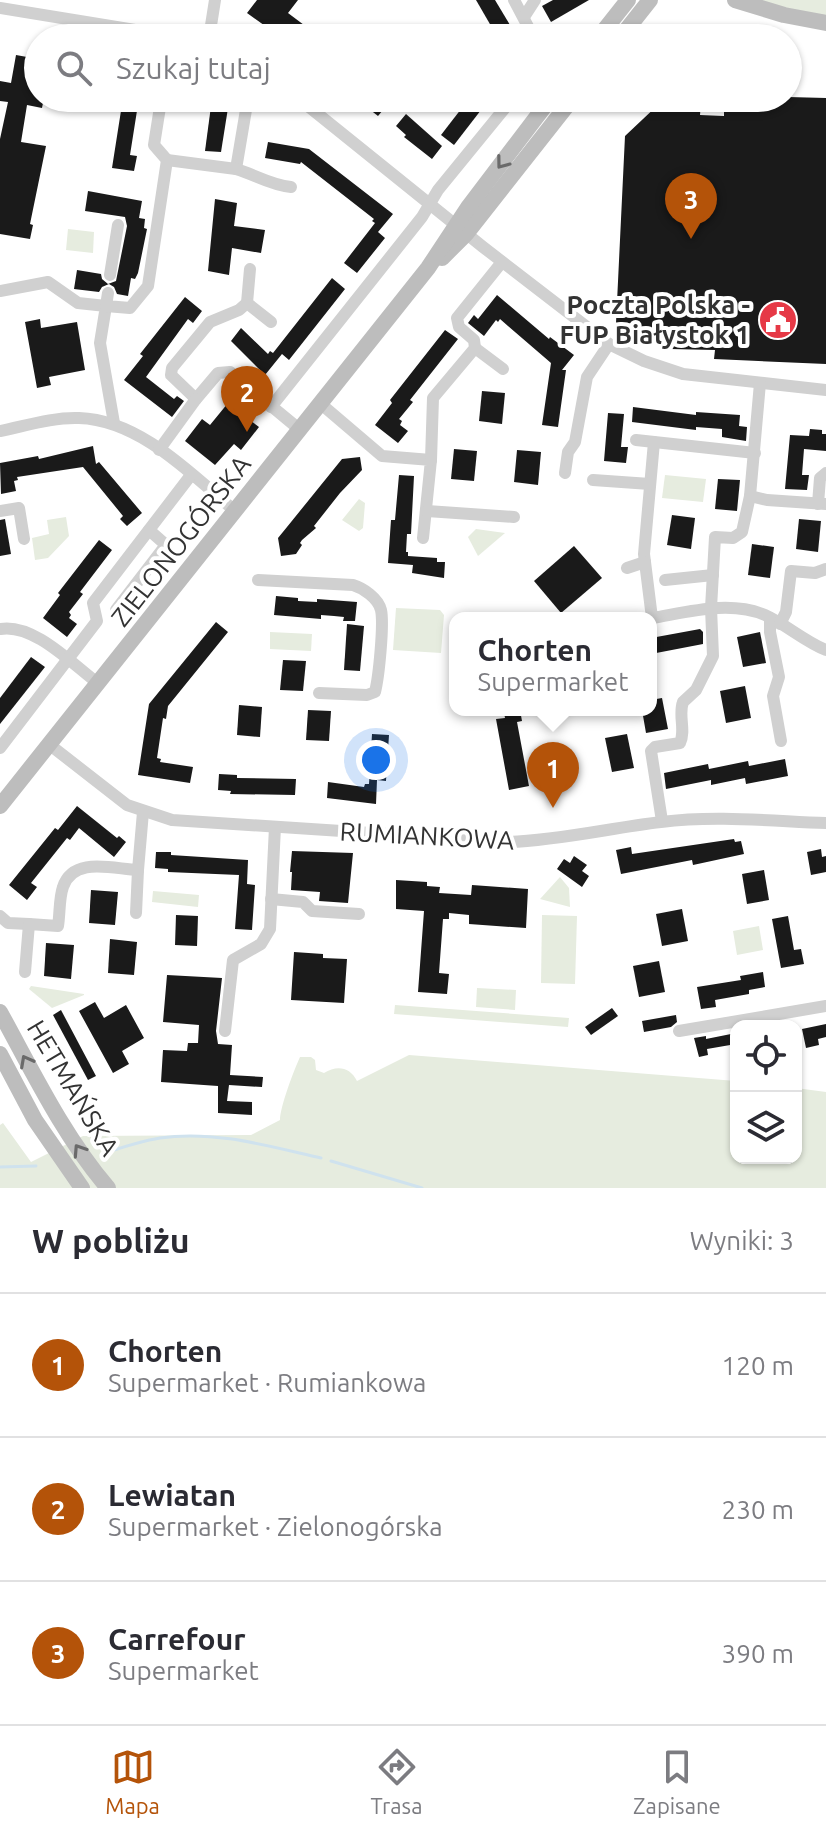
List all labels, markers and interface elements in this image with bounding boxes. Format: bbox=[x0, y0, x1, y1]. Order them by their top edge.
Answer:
search box bbox=[24, 24, 802, 112]
icon: search bbox=[52, 46, 96, 90]
text: Szukaj tutaj bbox=[116, 51, 271, 85]
one-way arrow bbox=[497, 155, 511, 169]
pin: 3 bbox=[665, 173, 717, 239]
place label: Poczta Polska - FUP Białystok 1 bbox=[559, 290, 750, 349]
public building icon: Poczta Polska - FUP Białystok 1 bbox=[757, 299, 799, 341]
pin: 2 bbox=[221, 366, 273, 432]
street label: ZIELONOGÓRSKA bbox=[105, 450, 256, 632]
popup bbox=[449, 612, 657, 716]
text: Chorten bbox=[478, 633, 592, 667]
text: Supermarket bbox=[478, 667, 628, 696]
your location bbox=[356, 740, 396, 780]
pin: 1 bbox=[527, 742, 579, 808]
street label: RUMIANKOWA bbox=[339, 816, 515, 855]
street label: HETMAŃSKA bbox=[22, 1014, 126, 1161]
map controls bbox=[730, 1020, 802, 1164]
button: locate bbox=[730, 1020, 802, 1092]
one-way arrow bbox=[20, 1055, 36, 1069]
button: layers bbox=[730, 1092, 802, 1164]
one-way arrow bbox=[74, 1144, 89, 1158]
text: W pobliżu bbox=[32, 1221, 190, 1259]
text: Wyniki: 3 bbox=[690, 1226, 794, 1255]
text: Chorten bbox=[108, 1334, 222, 1368]
text: 1 bbox=[51, 1351, 65, 1380]
text: 120 m bbox=[722, 1351, 794, 1380]
text: Supermarket · Rumiankowa bbox=[108, 1368, 426, 1397]
text: Lewiatan bbox=[108, 1478, 236, 1512]
text: 2 bbox=[51, 1495, 65, 1524]
text: 230 m bbox=[722, 1495, 794, 1524]
text: Supermarket · Zielonogórska bbox=[108, 1512, 443, 1541]
text: Carrefour bbox=[108, 1622, 246, 1656]
text: 3 bbox=[51, 1639, 65, 1668]
text: 390 m bbox=[722, 1639, 794, 1668]
text: Supermarket bbox=[108, 1656, 259, 1685]
tab: Mapa bbox=[105, 1745, 160, 1818]
tab: Trasa bbox=[371, 1745, 422, 1818]
tab: Zapisane bbox=[633, 1745, 721, 1818]

